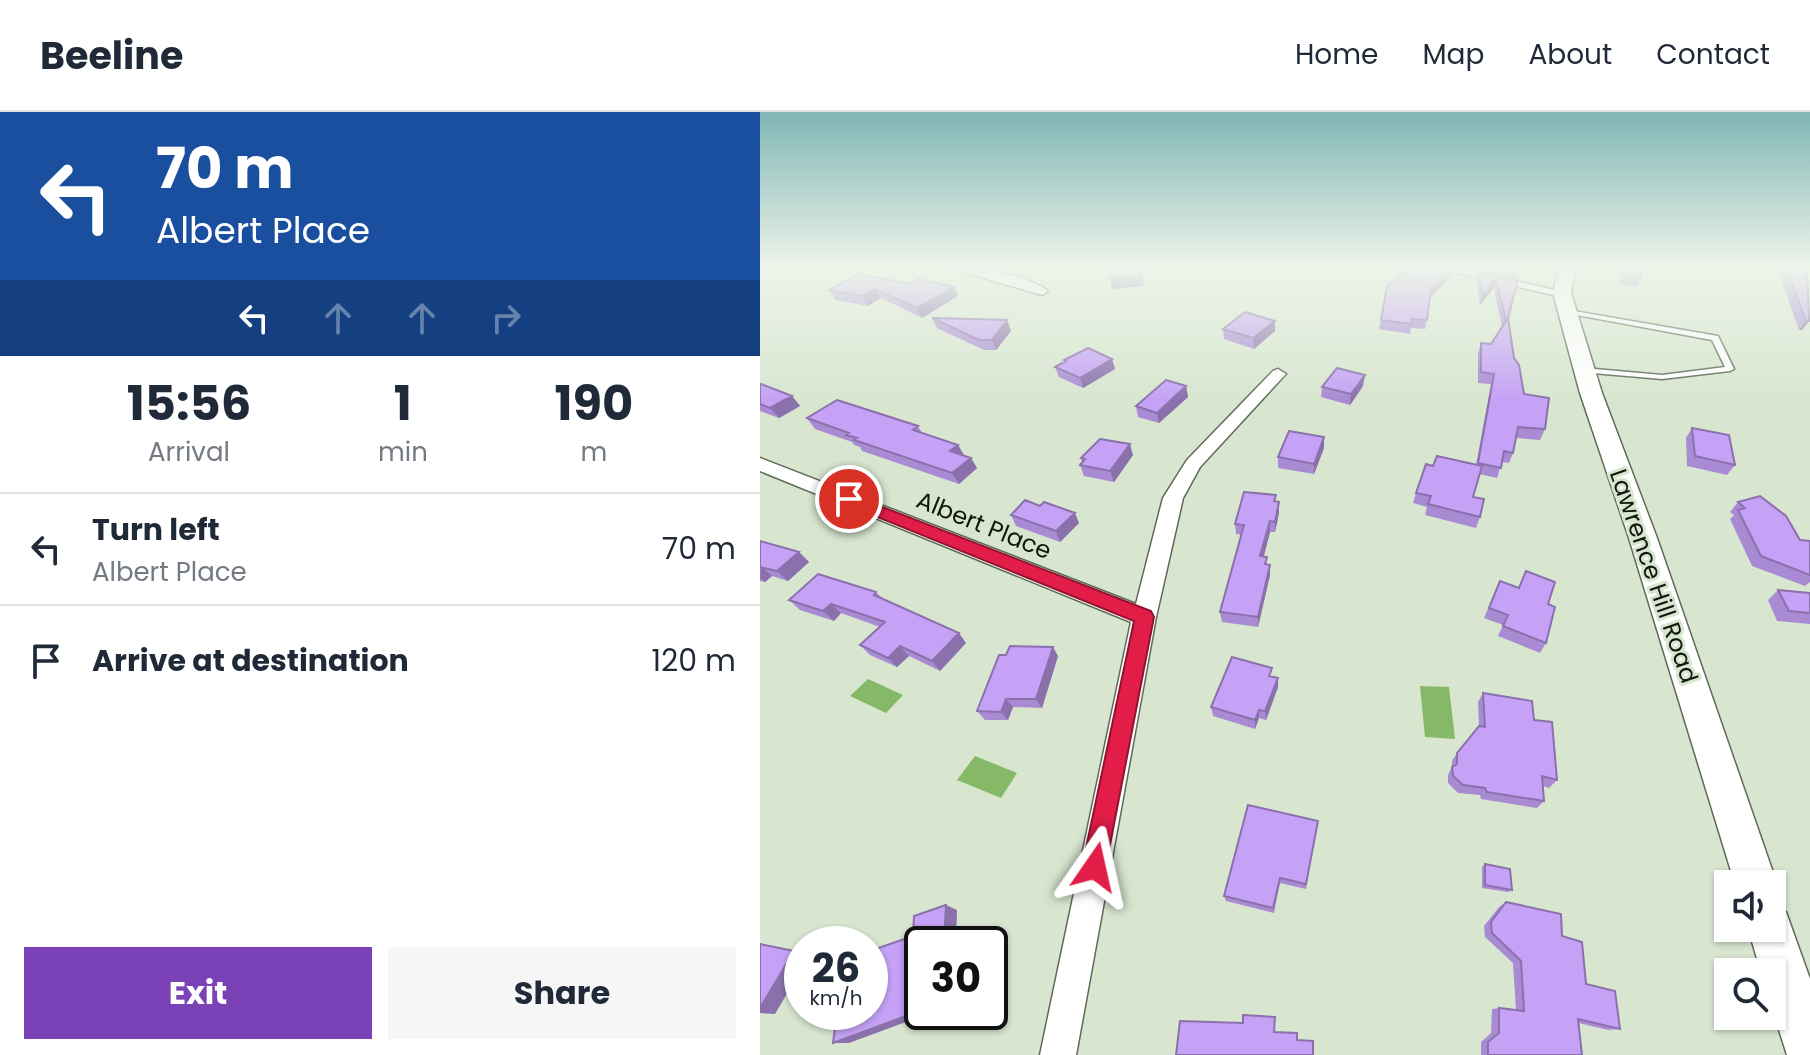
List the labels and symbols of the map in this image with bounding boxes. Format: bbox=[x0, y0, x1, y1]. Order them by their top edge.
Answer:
pin bbox=[815, 465, 883, 533]
street label: Lawrence Hill Road bbox=[1602, 465, 1706, 687]
street label: Albert Place bbox=[912, 483, 1056, 567]
position arrow bbox=[1053, 825, 1137, 909]
speed limit sign: 30 bbox=[904, 926, 1008, 1030]

